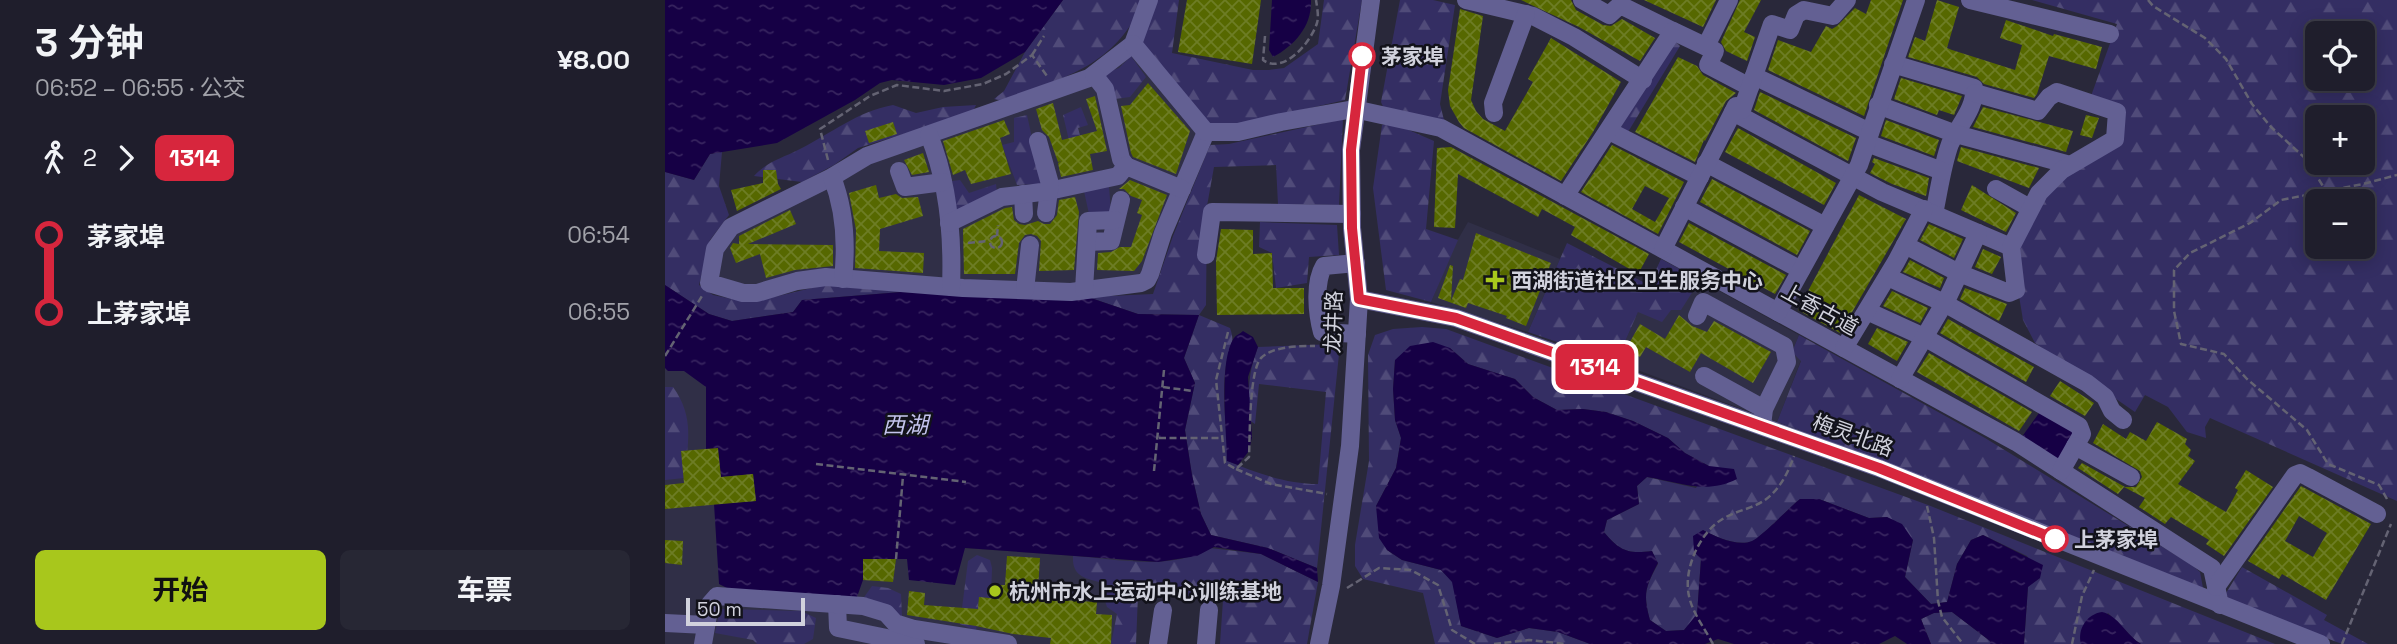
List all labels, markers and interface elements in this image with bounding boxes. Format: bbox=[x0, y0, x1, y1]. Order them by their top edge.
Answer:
text: 3 分钟 bbox=[35, 19, 144, 67]
map controls bbox=[2305, 21, 2375, 259]
button: locate bbox=[2305, 21, 2375, 91]
text: ¥8.00 bbox=[557, 43, 630, 77]
marker: 茅家埠 bbox=[1349, 43, 1375, 69]
place label: 茅家埠 bbox=[1381, 43, 1444, 70]
text: 06:52 – 06:55 · 公交 bbox=[35, 73, 246, 103]
button: + bbox=[2305, 105, 2375, 175]
icon: walk bbox=[35, 139, 73, 177]
icon: forward bbox=[107, 139, 145, 177]
text: 1314 bbox=[169, 142, 220, 173]
text: 2 bbox=[83, 143, 97, 173]
button: − bbox=[2305, 189, 2375, 259]
text: 茅家埠 bbox=[87, 220, 165, 254]
text: 06:54 bbox=[567, 220, 630, 250]
place label: 西湖街道社区卫生服务中心 bbox=[1511, 267, 1763, 294]
marker: 西湖街道社区卫生服务中心 bbox=[1485, 270, 1505, 290]
street label: 上香古道 bbox=[1777, 277, 1863, 341]
street label: 龙井路 bbox=[1318, 290, 1348, 354]
text: 上茅家埠 bbox=[87, 297, 191, 331]
text: 06:55 bbox=[568, 297, 630, 327]
line badge: 1314 bbox=[1546, 344, 1644, 390]
text: 1314 bbox=[1569, 351, 1621, 382]
street label: 梅灵北路 bbox=[1809, 408, 1897, 462]
water label: 西湖 bbox=[882, 410, 931, 440]
marker: 上茅家埠 bbox=[2042, 526, 2068, 552]
place label: 上茅家埠 bbox=[2074, 526, 2158, 553]
button: 开始 bbox=[35, 550, 326, 630]
button: 车票 bbox=[340, 550, 630, 630]
place label: 杭州市水上运动中心训练基地 bbox=[1009, 578, 1282, 605]
marker: 杭州市水上运动中心训练基地 bbox=[987, 583, 1003, 599]
scale bar bbox=[686, 595, 805, 627]
text: 50 m bbox=[697, 597, 742, 622]

